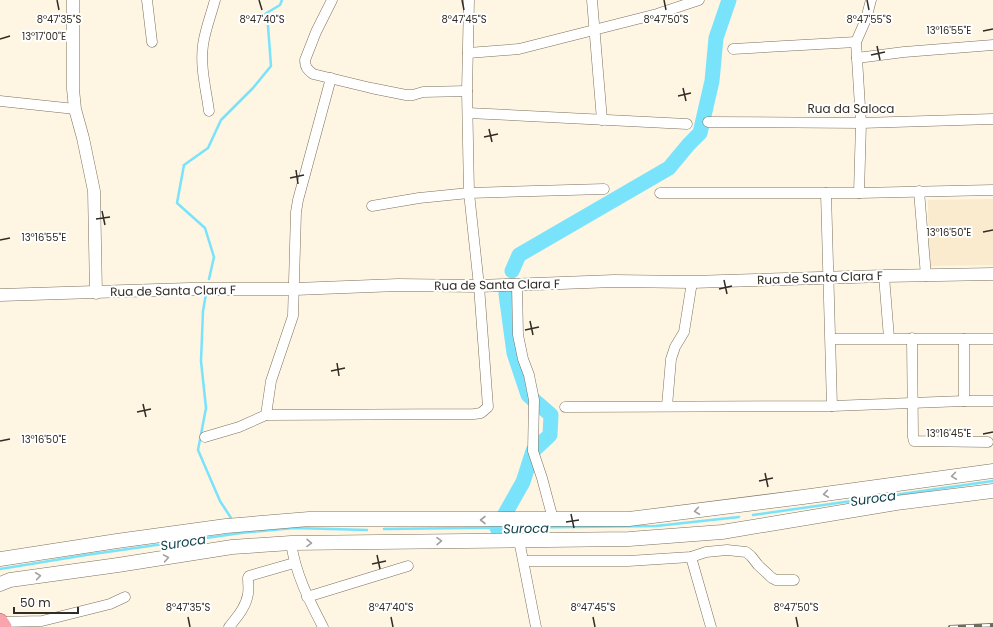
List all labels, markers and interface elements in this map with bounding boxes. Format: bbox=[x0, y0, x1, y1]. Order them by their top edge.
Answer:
text: 8°47'35"S bbox=[37, 12, 81, 27]
text: 8°47'40"S bbox=[239, 12, 285, 27]
text: 8°47'45"S bbox=[441, 12, 487, 27]
text: 8°47'50"S bbox=[643, 12, 689, 27]
text: 8°47'55"S bbox=[846, 12, 892, 27]
text: 13°16'55"E bbox=[927, 23, 971, 38]
text: 13°17'00"E bbox=[22, 29, 66, 44]
street label: Rua da Saloca bbox=[808, 100, 894, 117]
text: 13°16'50"E bbox=[927, 225, 971, 240]
text: 13°16'55"E bbox=[22, 230, 66, 245]
street label: Rua de Santa Clara F bbox=[757, 267, 883, 288]
street label: Rua de Santa Clara F bbox=[434, 275, 560, 294]
street label: Rua de Santa Clara F bbox=[110, 281, 236, 300]
text: 13°16'45"E bbox=[927, 426, 971, 441]
text: 13°16'50"E bbox=[22, 432, 66, 447]
one-way arrow bbox=[951, 471, 957, 480]
water label: Suroca bbox=[849, 486, 897, 511]
one-way arrow bbox=[823, 489, 829, 498]
one-way arrow bbox=[694, 506, 700, 515]
one-way arrow bbox=[480, 516, 486, 524]
water label: Suroca bbox=[503, 519, 549, 538]
water label: Suroca bbox=[159, 530, 207, 555]
one-way arrow bbox=[436, 537, 442, 545]
one-way arrow bbox=[306, 539, 312, 547]
one-way arrow bbox=[163, 554, 170, 563]
one-way arrow bbox=[35, 572, 41, 581]
scale bar bbox=[14, 589, 78, 615]
text: 50 m bbox=[20, 594, 51, 611]
text: 8°47'35"S bbox=[166, 600, 210, 615]
text: 8°47'40"S bbox=[368, 600, 414, 615]
text: 8°47'45"S bbox=[570, 600, 616, 615]
text: 8°47'50"S bbox=[773, 600, 819, 615]

